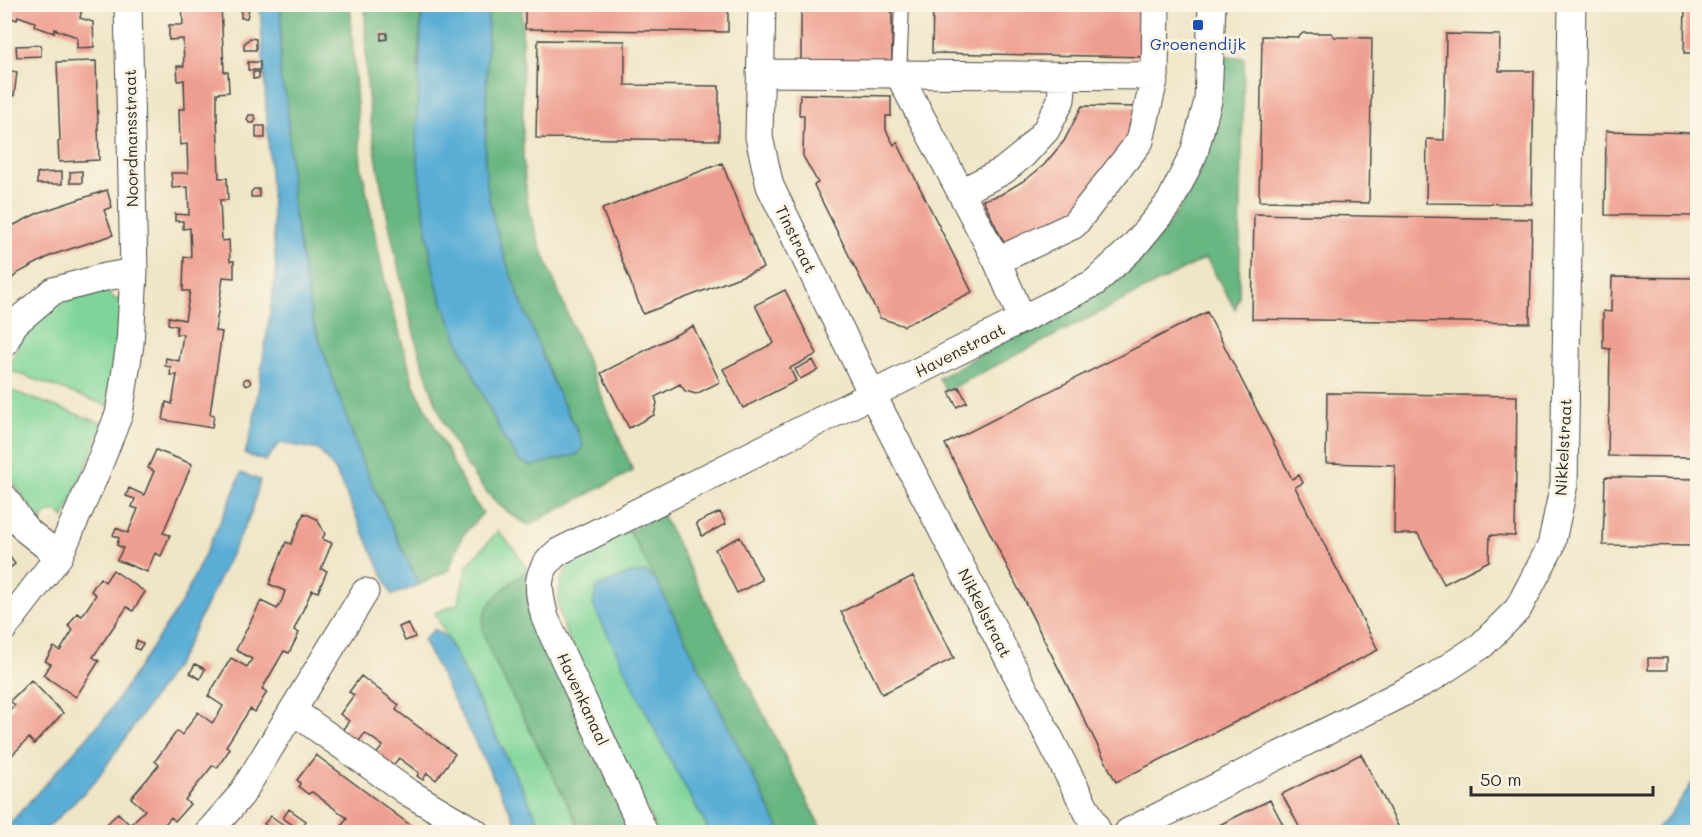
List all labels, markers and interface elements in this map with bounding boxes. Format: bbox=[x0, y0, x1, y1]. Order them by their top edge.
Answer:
marker: Groenendijk bbox=[1191, 18, 1205, 32]
place label: Groenendijk bbox=[1150, 33, 1246, 54]
street label: Noordmansstraat bbox=[119, 69, 142, 207]
street label: Tinstraat bbox=[771, 202, 822, 276]
street label: Havenstraat bbox=[911, 318, 1008, 381]
street label: Nikkelstraat bbox=[1549, 398, 1576, 496]
street label: Nikkelstraat bbox=[954, 565, 1017, 661]
street label: Havenkanaal bbox=[553, 649, 614, 748]
scale bar bbox=[1471, 759, 1652, 797]
text: 50 m bbox=[1480, 767, 1522, 791]

